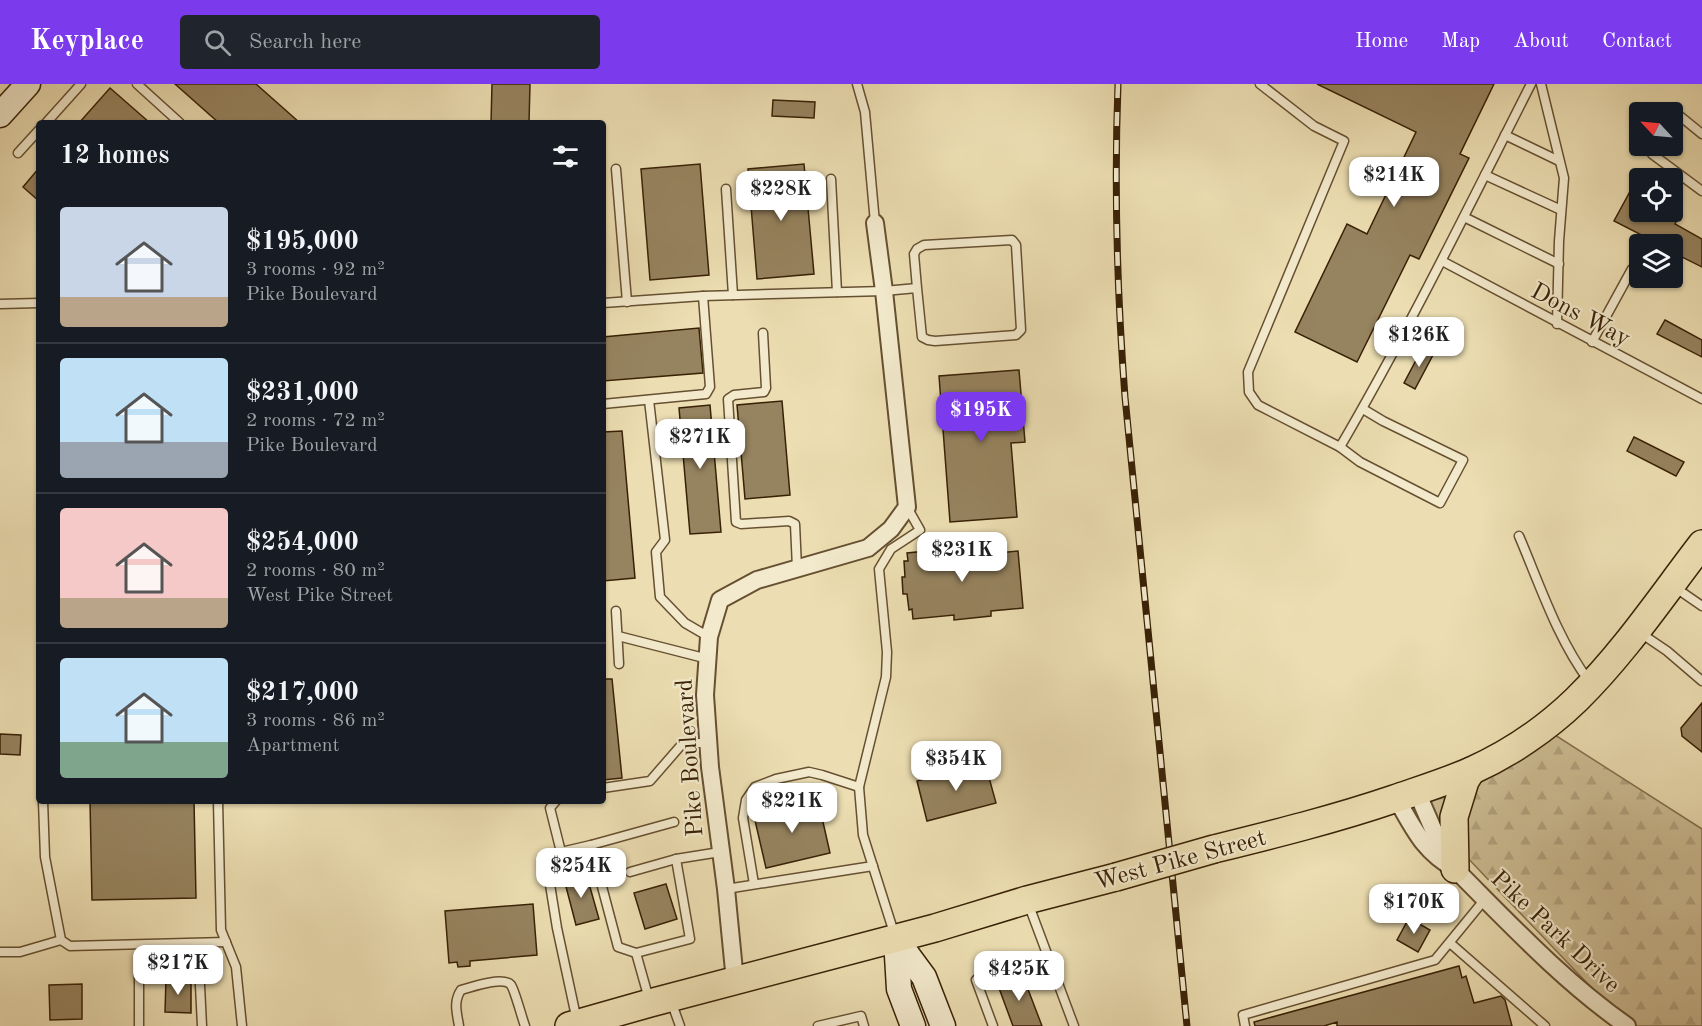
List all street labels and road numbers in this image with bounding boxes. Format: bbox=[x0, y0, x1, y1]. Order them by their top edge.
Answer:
street label: Dons Way bbox=[1526, 280, 1634, 352]
street label: Pike Boulevard bbox=[674, 678, 708, 838]
street label: West Pike Street bbox=[1092, 826, 1269, 895]
street label: Pike Park Drive bbox=[1485, 867, 1624, 998]

